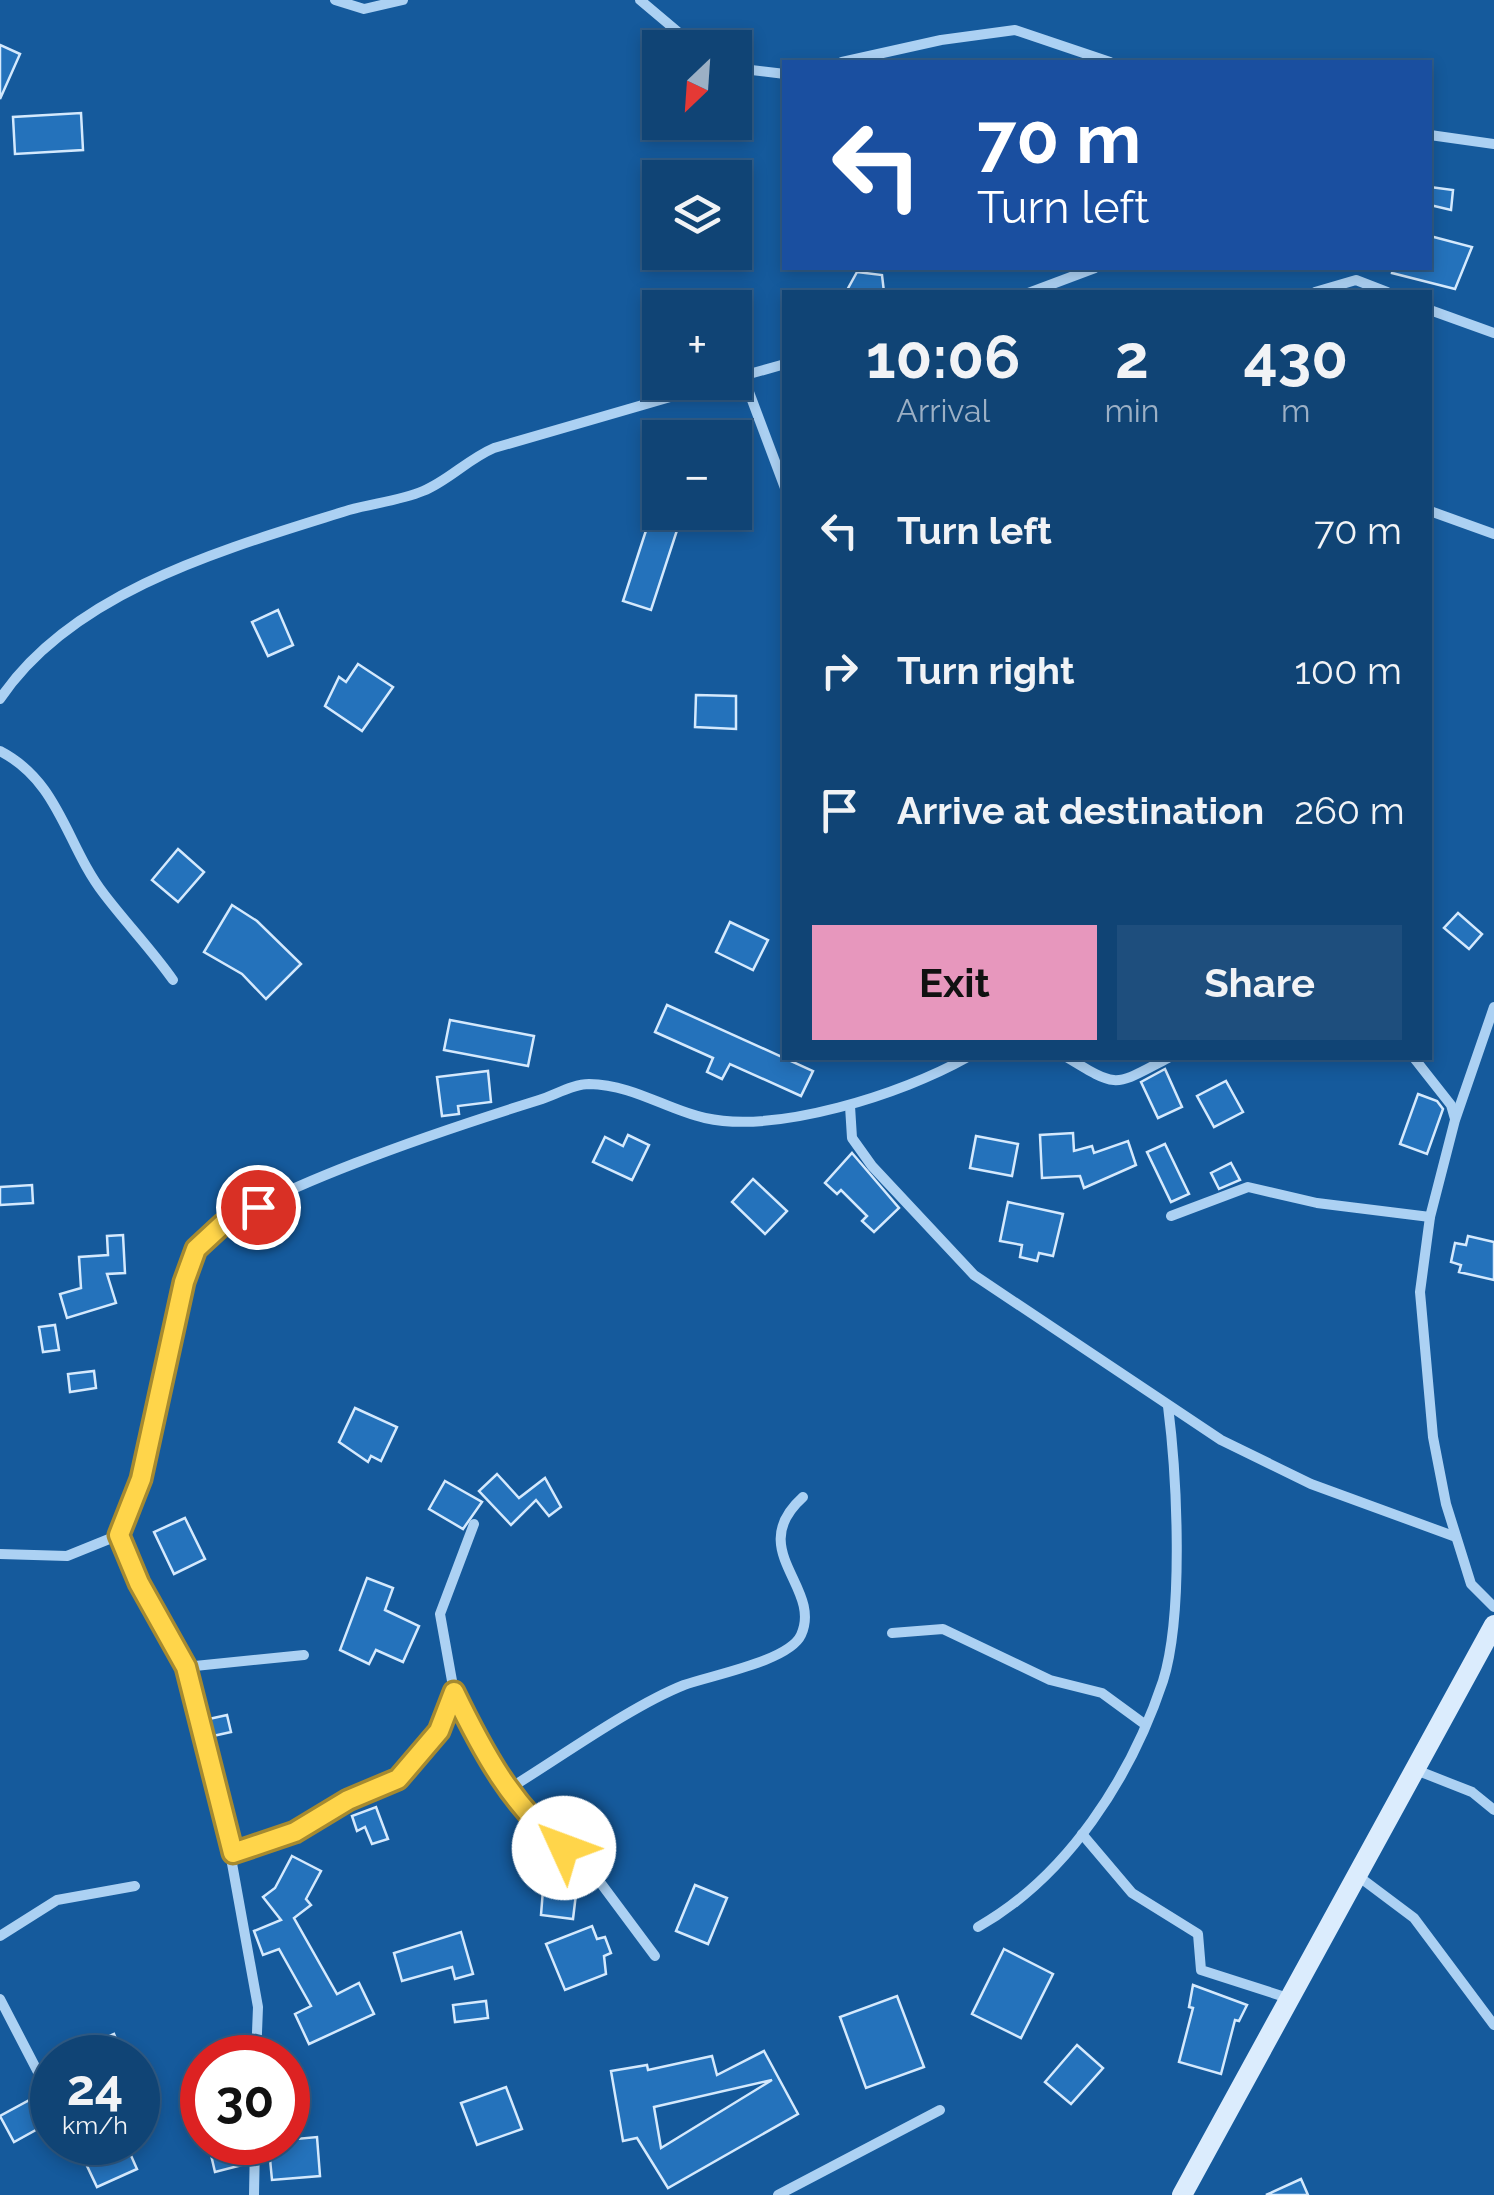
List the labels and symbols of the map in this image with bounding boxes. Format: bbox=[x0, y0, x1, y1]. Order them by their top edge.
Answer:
north arrow bbox=[642, 30, 752, 140]
pin bbox=[216, 1165, 301, 1250]
position arrow bbox=[512, 1796, 616, 1900]
speed limit sign: 30 bbox=[180, 2035, 310, 2165]

